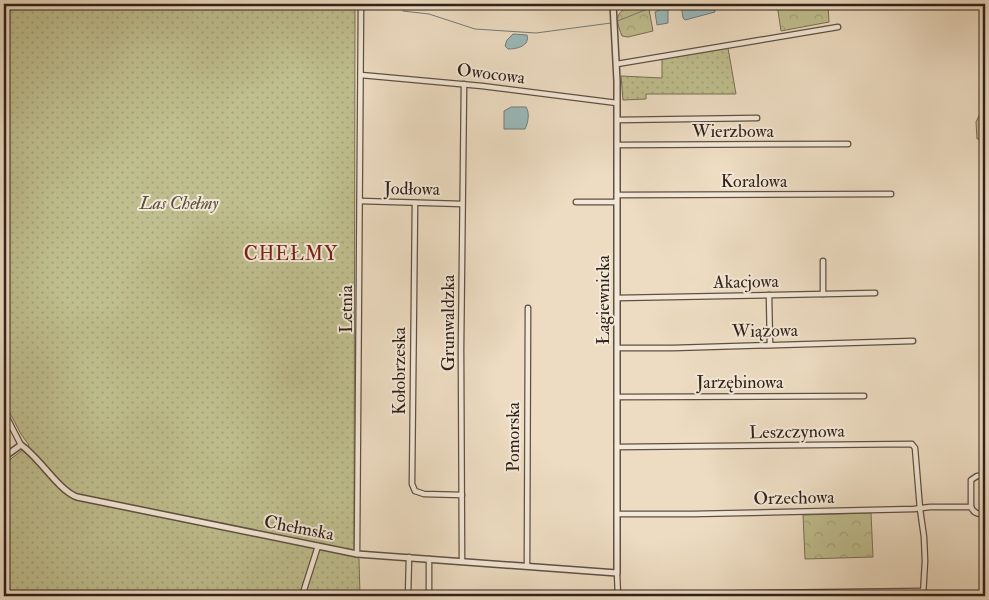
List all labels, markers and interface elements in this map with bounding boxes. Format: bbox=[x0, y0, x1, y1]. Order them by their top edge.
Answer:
street label: Owocowa bbox=[456, 58, 527, 90]
street label: Wierzbowa bbox=[691, 120, 775, 143]
street label: Koralowa bbox=[721, 170, 788, 193]
street label: Jodłowa bbox=[383, 177, 441, 201]
park label: Las Chełmy bbox=[139, 192, 219, 215]
district label: CHEŁMY bbox=[244, 242, 338, 266]
street label: Łagiewnicka bbox=[592, 255, 615, 345]
street label: Akacjowa bbox=[712, 270, 780, 294]
street label: Grunwaldzka bbox=[437, 274, 460, 371]
street label: Letnia bbox=[335, 284, 358, 333]
street label: Wiązowa bbox=[731, 319, 799, 343]
street label: Kołobrzeska bbox=[388, 327, 411, 415]
street label: Jarzębinowa bbox=[695, 371, 784, 394]
street label: Pomorska bbox=[502, 401, 525, 472]
street label: Leszczynowa bbox=[749, 420, 846, 444]
street label: Orzechowa bbox=[753, 486, 835, 510]
street label: Chełmska bbox=[262, 510, 337, 546]

